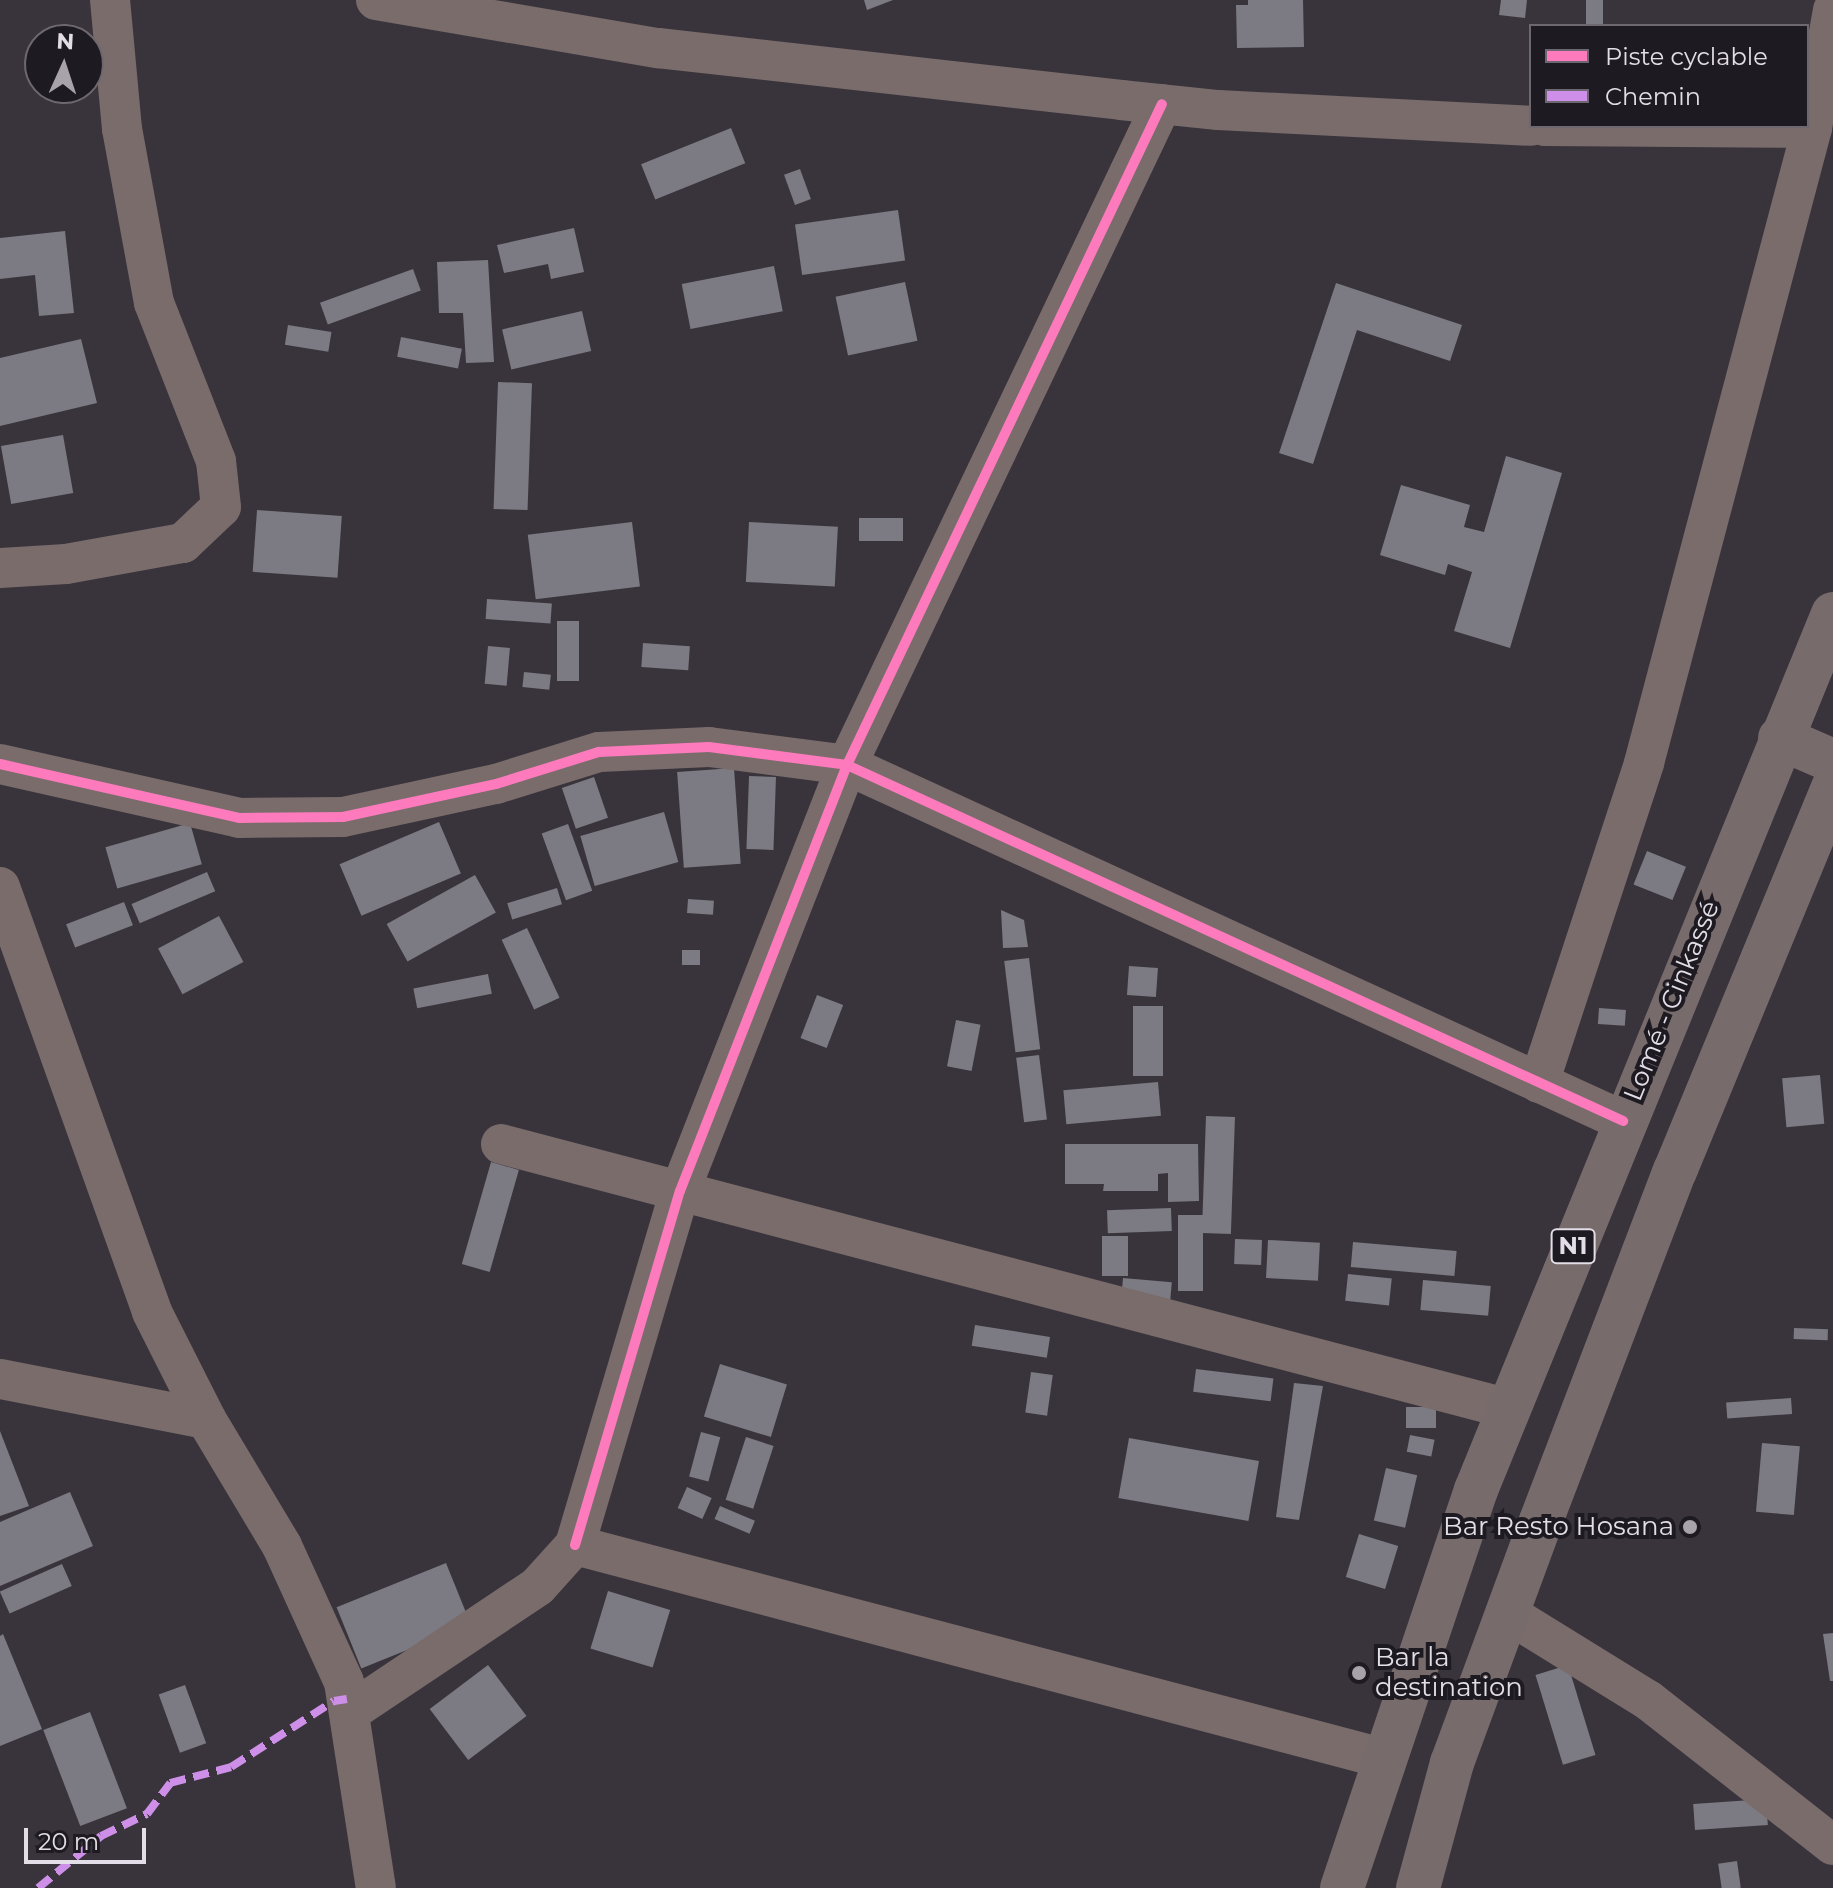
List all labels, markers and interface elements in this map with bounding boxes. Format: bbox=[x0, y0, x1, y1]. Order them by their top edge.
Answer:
north arrow bbox=[24, 24, 104, 104]
legend bbox=[1529, 24, 1809, 128]
text: N bbox=[56, 28, 75, 55]
text: Piste cyclable bbox=[1605, 42, 1768, 71]
text: Chemin bbox=[1605, 82, 1701, 111]
street label: Lomé - Cinkassé bbox=[1618, 896, 1726, 1106]
road number: N1 bbox=[1549, 1226, 1597, 1266]
place label: Bar Resto Hosana bbox=[1443, 1511, 1674, 1543]
marker: Bar Resto Hosana bbox=[1681, 1518, 1699, 1536]
place label: Bar la destination bbox=[1375, 1642, 1523, 1704]
marker: Bar la destination bbox=[1350, 1664, 1368, 1682]
scale bar bbox=[28, 1812, 150, 1862]
text: 20 m bbox=[38, 1827, 99, 1856]

